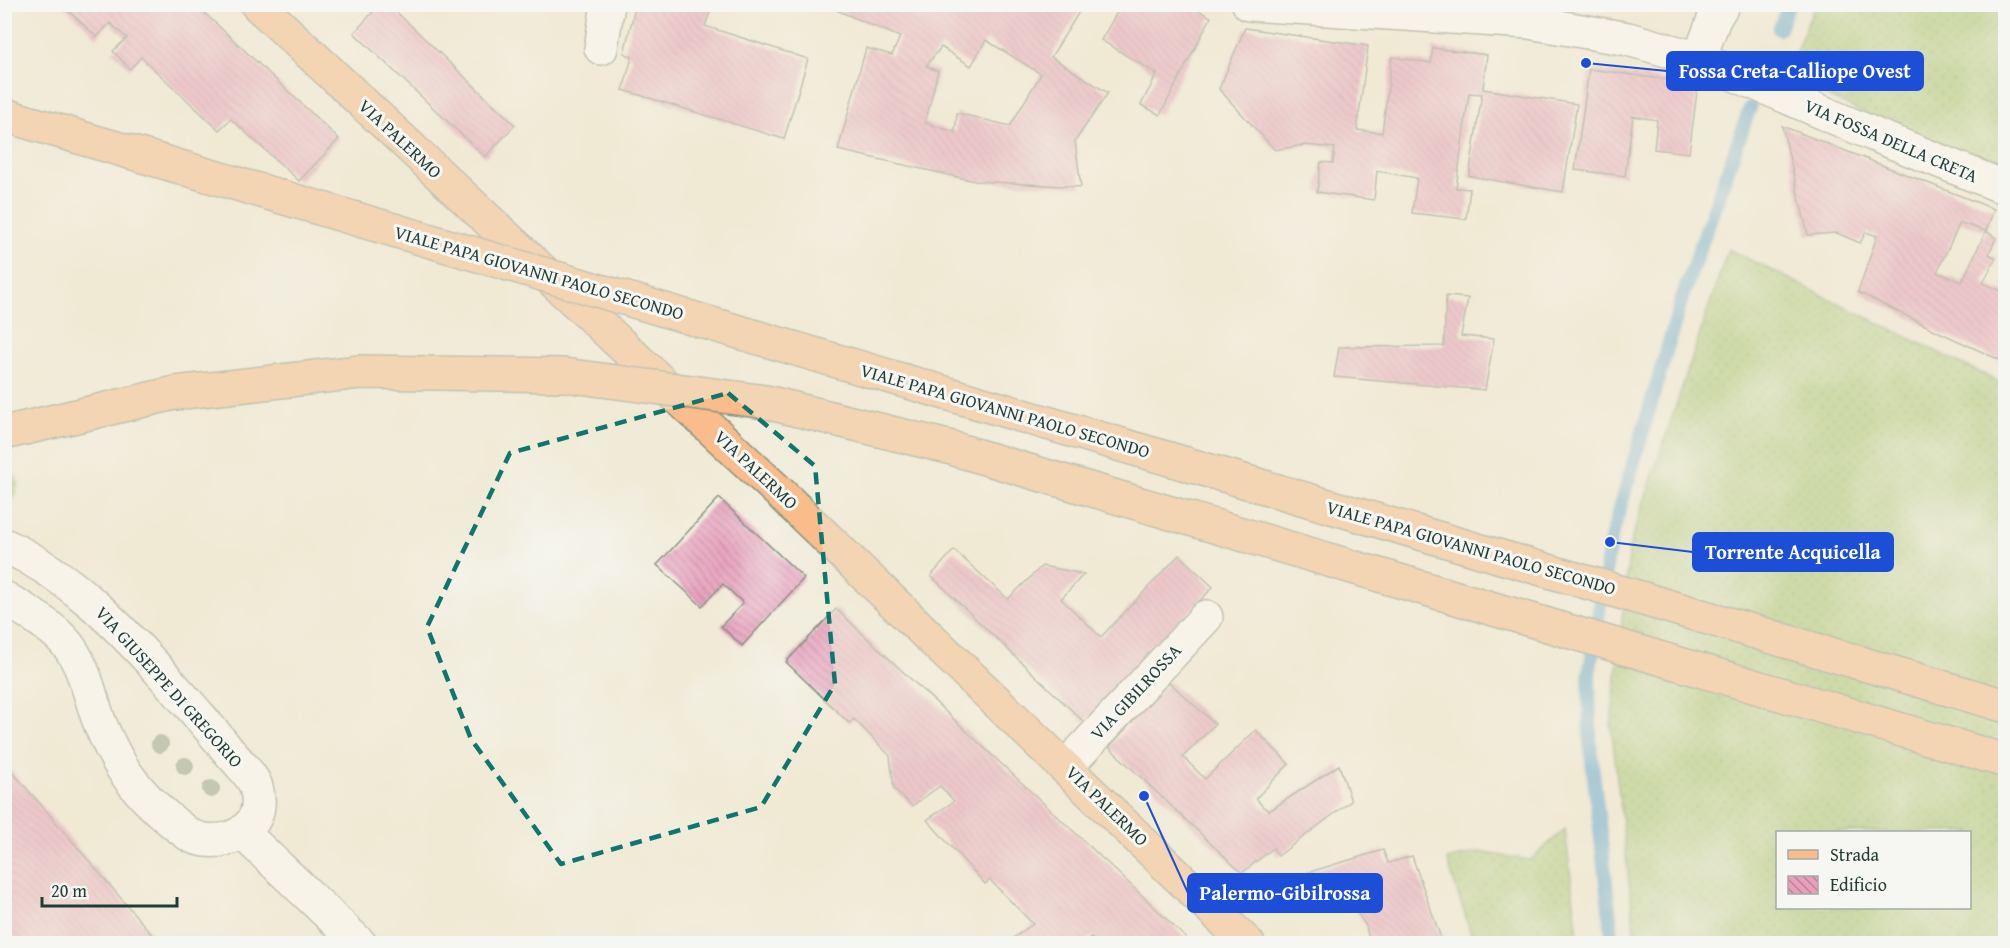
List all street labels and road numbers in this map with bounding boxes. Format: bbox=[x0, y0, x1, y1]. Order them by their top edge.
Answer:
street label: VIA FOSSA DELLA CRETA bbox=[1800, 92, 1982, 189]
street label: VIA PALERMO bbox=[352, 93, 448, 185]
street label: VIALE PAPA GIOVANNI PAOLO SECONDO bbox=[391, 218, 687, 327]
street label: VIALE PAPA GIOVANNI PAOLO SECONDO bbox=[857, 356, 1153, 465]
street label: VIA PALERMO bbox=[708, 424, 804, 516]
street label: VIALE PAPA GIOVANNI PAOLO SECONDO bbox=[1323, 493, 1619, 602]
street label: VIA GIUSEPPE DI GREGORIO bbox=[89, 600, 250, 774]
street label: VIA GIBILROSSA bbox=[1084, 638, 1187, 746]
street label: VIA PALERMO bbox=[1060, 759, 1155, 852]

